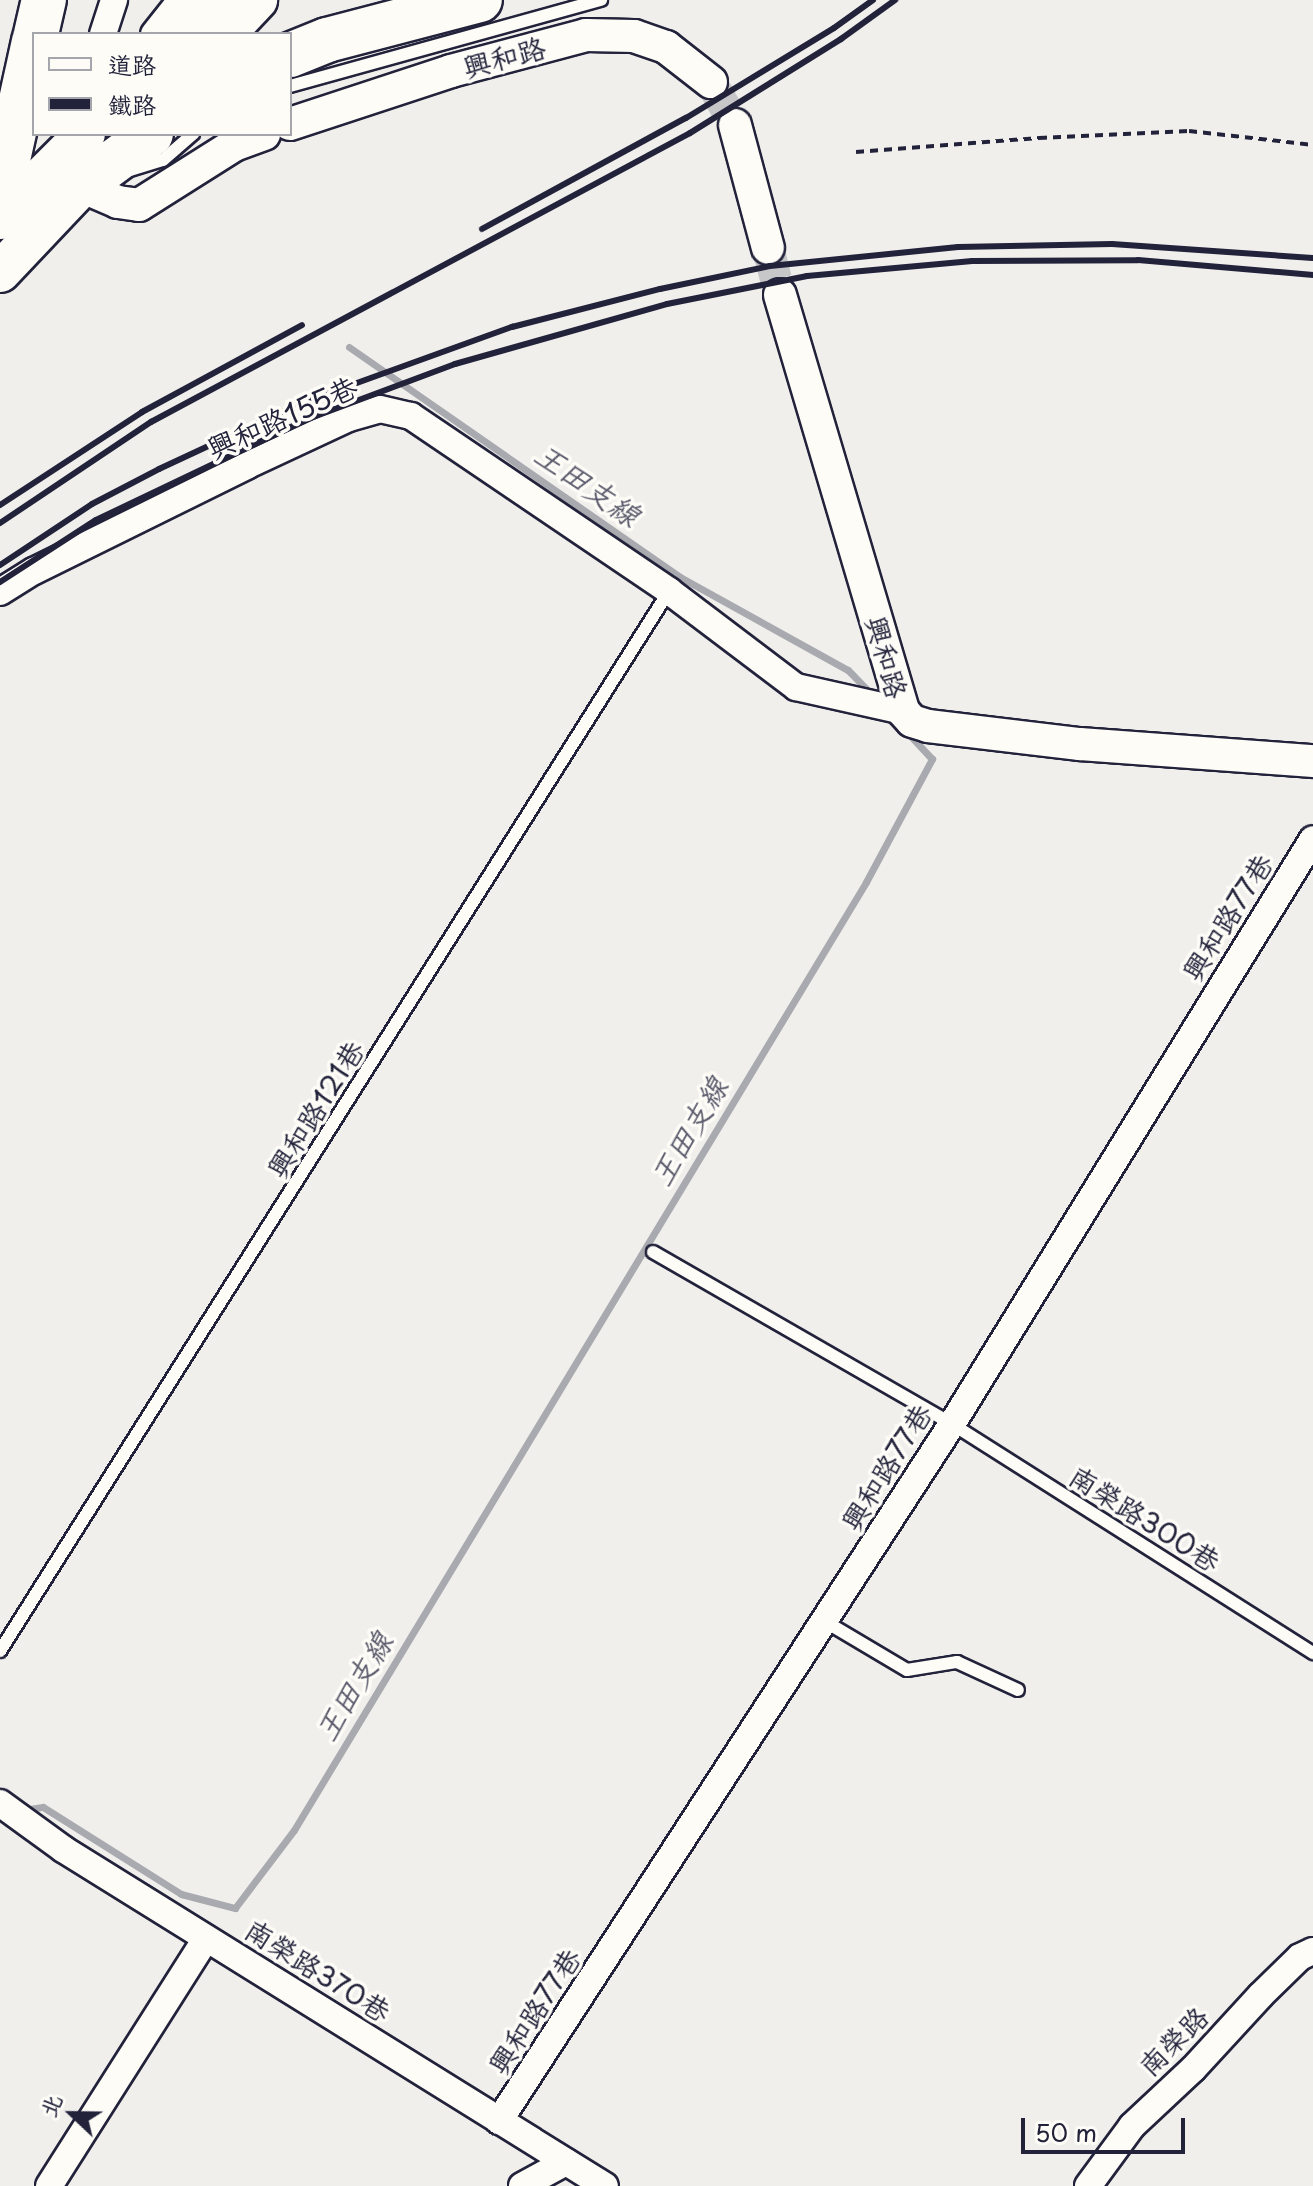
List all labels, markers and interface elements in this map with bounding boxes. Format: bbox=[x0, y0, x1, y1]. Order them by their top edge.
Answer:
street label: 興和路 bbox=[459, 30, 549, 84]
legend bbox=[32, 32, 292, 136]
text: 道路 bbox=[108, 46, 156, 82]
text: 鐵路 bbox=[108, 86, 156, 122]
street label: 興和路155巷 bbox=[202, 369, 362, 465]
water label: 王田支線 bbox=[529, 435, 647, 533]
street label: 興和路 bbox=[859, 612, 915, 702]
street label: 興和路77巷 bbox=[1175, 848, 1279, 986]
street label: 興和路121巷 bbox=[260, 1034, 370, 1184]
water label: 王田支線 bbox=[642, 1070, 734, 1192]
street label: 興和路77巷 bbox=[834, 1398, 938, 1536]
street label: 南榮路300巷 bbox=[1063, 1458, 1227, 1578]
water label: 王田支線 bbox=[307, 1625, 399, 1747]
street label: 南榮路370巷 bbox=[239, 1912, 397, 2028]
street label: 興和路77巷 bbox=[481, 1942, 587, 2080]
street label: 南榮路 bbox=[1131, 1999, 1215, 2083]
north arrow bbox=[32, 2074, 112, 2154]
text: 北 bbox=[30, 2088, 69, 2121]
scale bar bbox=[1025, 2102, 1189, 2152]
text: 50 m bbox=[1035, 2114, 1097, 2150]

